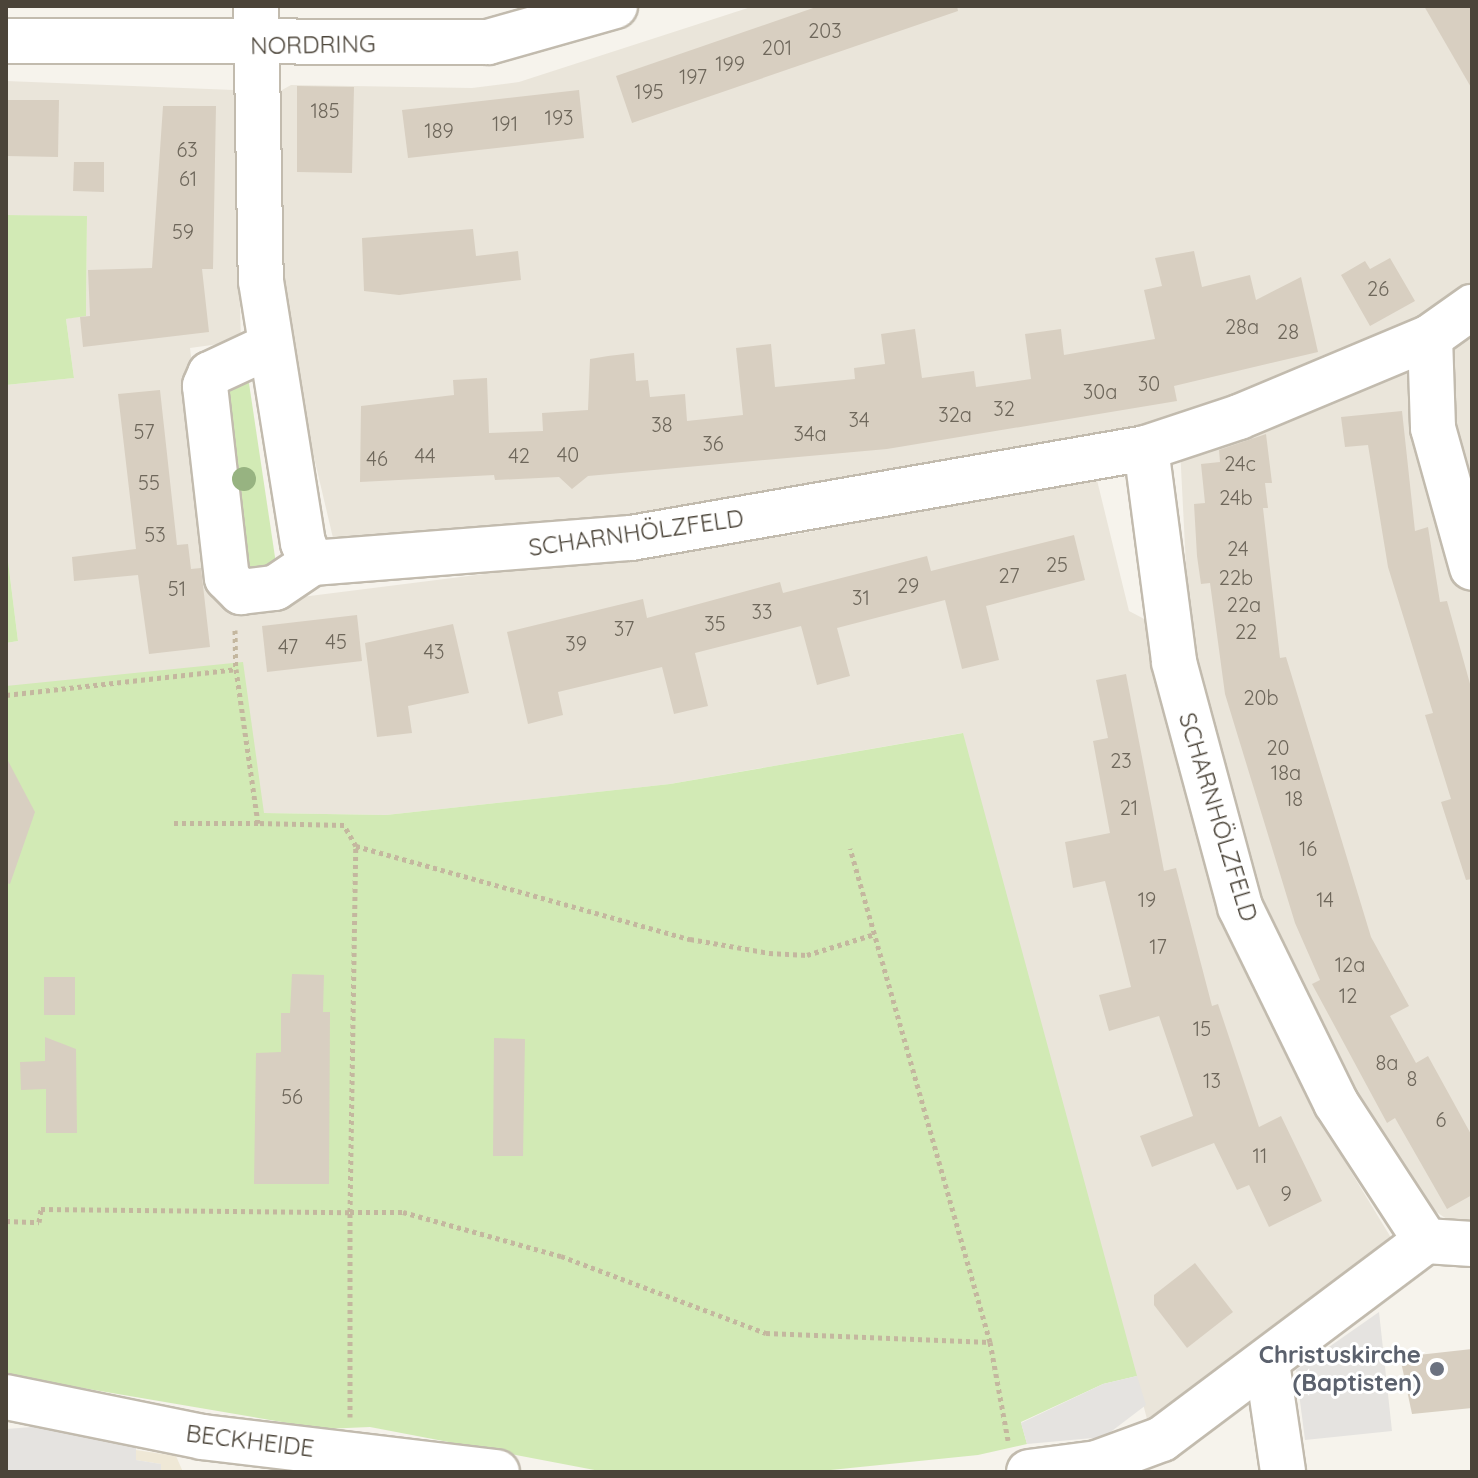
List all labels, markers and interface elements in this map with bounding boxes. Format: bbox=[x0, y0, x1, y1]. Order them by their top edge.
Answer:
house number: 203 bbox=[808, 18, 842, 42]
street label: NORDRING bbox=[250, 30, 376, 60]
house number: 201 bbox=[762, 35, 792, 59]
house number: 199 bbox=[715, 51, 745, 75]
house number: 197 bbox=[679, 64, 707, 88]
house number: 195 bbox=[634, 79, 664, 103]
house number: 185 bbox=[310, 98, 340, 122]
house number: 193 bbox=[544, 105, 574, 129]
house number: 191 bbox=[492, 111, 518, 135]
house number: 189 bbox=[424, 118, 454, 142]
house number: 63 bbox=[176, 137, 198, 161]
house number: 61 bbox=[179, 166, 197, 190]
house number: 59 bbox=[172, 219, 194, 243]
house number: 26 bbox=[1367, 276, 1389, 300]
house number: 28a bbox=[1225, 314, 1259, 338]
house number: 28 bbox=[1277, 319, 1299, 343]
house number: 30 bbox=[1138, 371, 1160, 395]
house number: 30a bbox=[1083, 379, 1117, 403]
house number: 32 bbox=[993, 396, 1015, 420]
house number: 32a bbox=[938, 402, 972, 426]
house number: 34 bbox=[848, 407, 870, 431]
house number: 38 bbox=[651, 412, 673, 436]
house number: 57 bbox=[133, 419, 155, 443]
house number: 34a bbox=[793, 421, 827, 445]
house number: 36 bbox=[702, 431, 724, 455]
house number: 40 bbox=[557, 442, 579, 466]
house number: 44 bbox=[414, 443, 436, 467]
house number: 42 bbox=[508, 443, 530, 467]
house number: 46 bbox=[366, 446, 388, 470]
house number: 24c bbox=[1224, 451, 1256, 475]
house number: 55 bbox=[138, 470, 160, 494]
house number: 24b bbox=[1219, 485, 1253, 509]
street label: SCHARNHÖLZFELD bbox=[527, 504, 745, 562]
house number: 53 bbox=[144, 522, 166, 546]
house number: 24 bbox=[1227, 536, 1249, 560]
house number: 25 bbox=[1046, 552, 1068, 576]
house number: 27 bbox=[999, 563, 1019, 587]
house number: 22b bbox=[1219, 565, 1253, 589]
house number: 29 bbox=[897, 573, 919, 597]
house number: 51 bbox=[168, 576, 186, 600]
house number: 31 bbox=[852, 585, 870, 609]
house number: 22a bbox=[1227, 592, 1261, 616]
house number: 33 bbox=[752, 599, 772, 623]
house number: 35 bbox=[704, 611, 726, 635]
house number: 37 bbox=[614, 616, 634, 640]
house number: 22 bbox=[1235, 619, 1257, 643]
house number: 45 bbox=[325, 629, 347, 653]
house number: 39 bbox=[565, 631, 587, 655]
house number: 47 bbox=[278, 634, 298, 658]
house number: 43 bbox=[423, 639, 445, 663]
house number: 20b bbox=[1243, 685, 1279, 709]
street label: SCHARNHÖLZFELD bbox=[1173, 709, 1263, 925]
house number: 20 bbox=[1267, 735, 1289, 759]
house number: 23 bbox=[1110, 748, 1132, 772]
house number: 18a bbox=[1271, 760, 1301, 784]
house number: 18 bbox=[1285, 786, 1303, 810]
house number: 21 bbox=[1120, 795, 1138, 819]
house number: 16 bbox=[1299, 836, 1317, 860]
house number: 19 bbox=[1138, 887, 1156, 911]
house number: 14 bbox=[1316, 887, 1334, 911]
house number: 17 bbox=[1149, 934, 1167, 958]
house number: 12a bbox=[1335, 952, 1365, 976]
house number: 12 bbox=[1339, 983, 1357, 1007]
house number: 15 bbox=[1193, 1016, 1211, 1040]
house number: 8a bbox=[1376, 1050, 1398, 1074]
house number: 8 bbox=[1407, 1066, 1417, 1090]
house number: 13 bbox=[1203, 1068, 1221, 1092]
house number: 56 bbox=[281, 1084, 303, 1108]
house number: 6 bbox=[1436, 1107, 1446, 1131]
house number: 11 bbox=[1253, 1143, 1267, 1167]
house number: 9 bbox=[1280, 1181, 1292, 1205]
place label: Christuskirche (Baptisten) bbox=[1259, 1341, 1421, 1397]
marker: Christuskirche (Baptisten) bbox=[1428, 1360, 1446, 1378]
street label: BECKHEIDE bbox=[184, 1419, 316, 1463]

